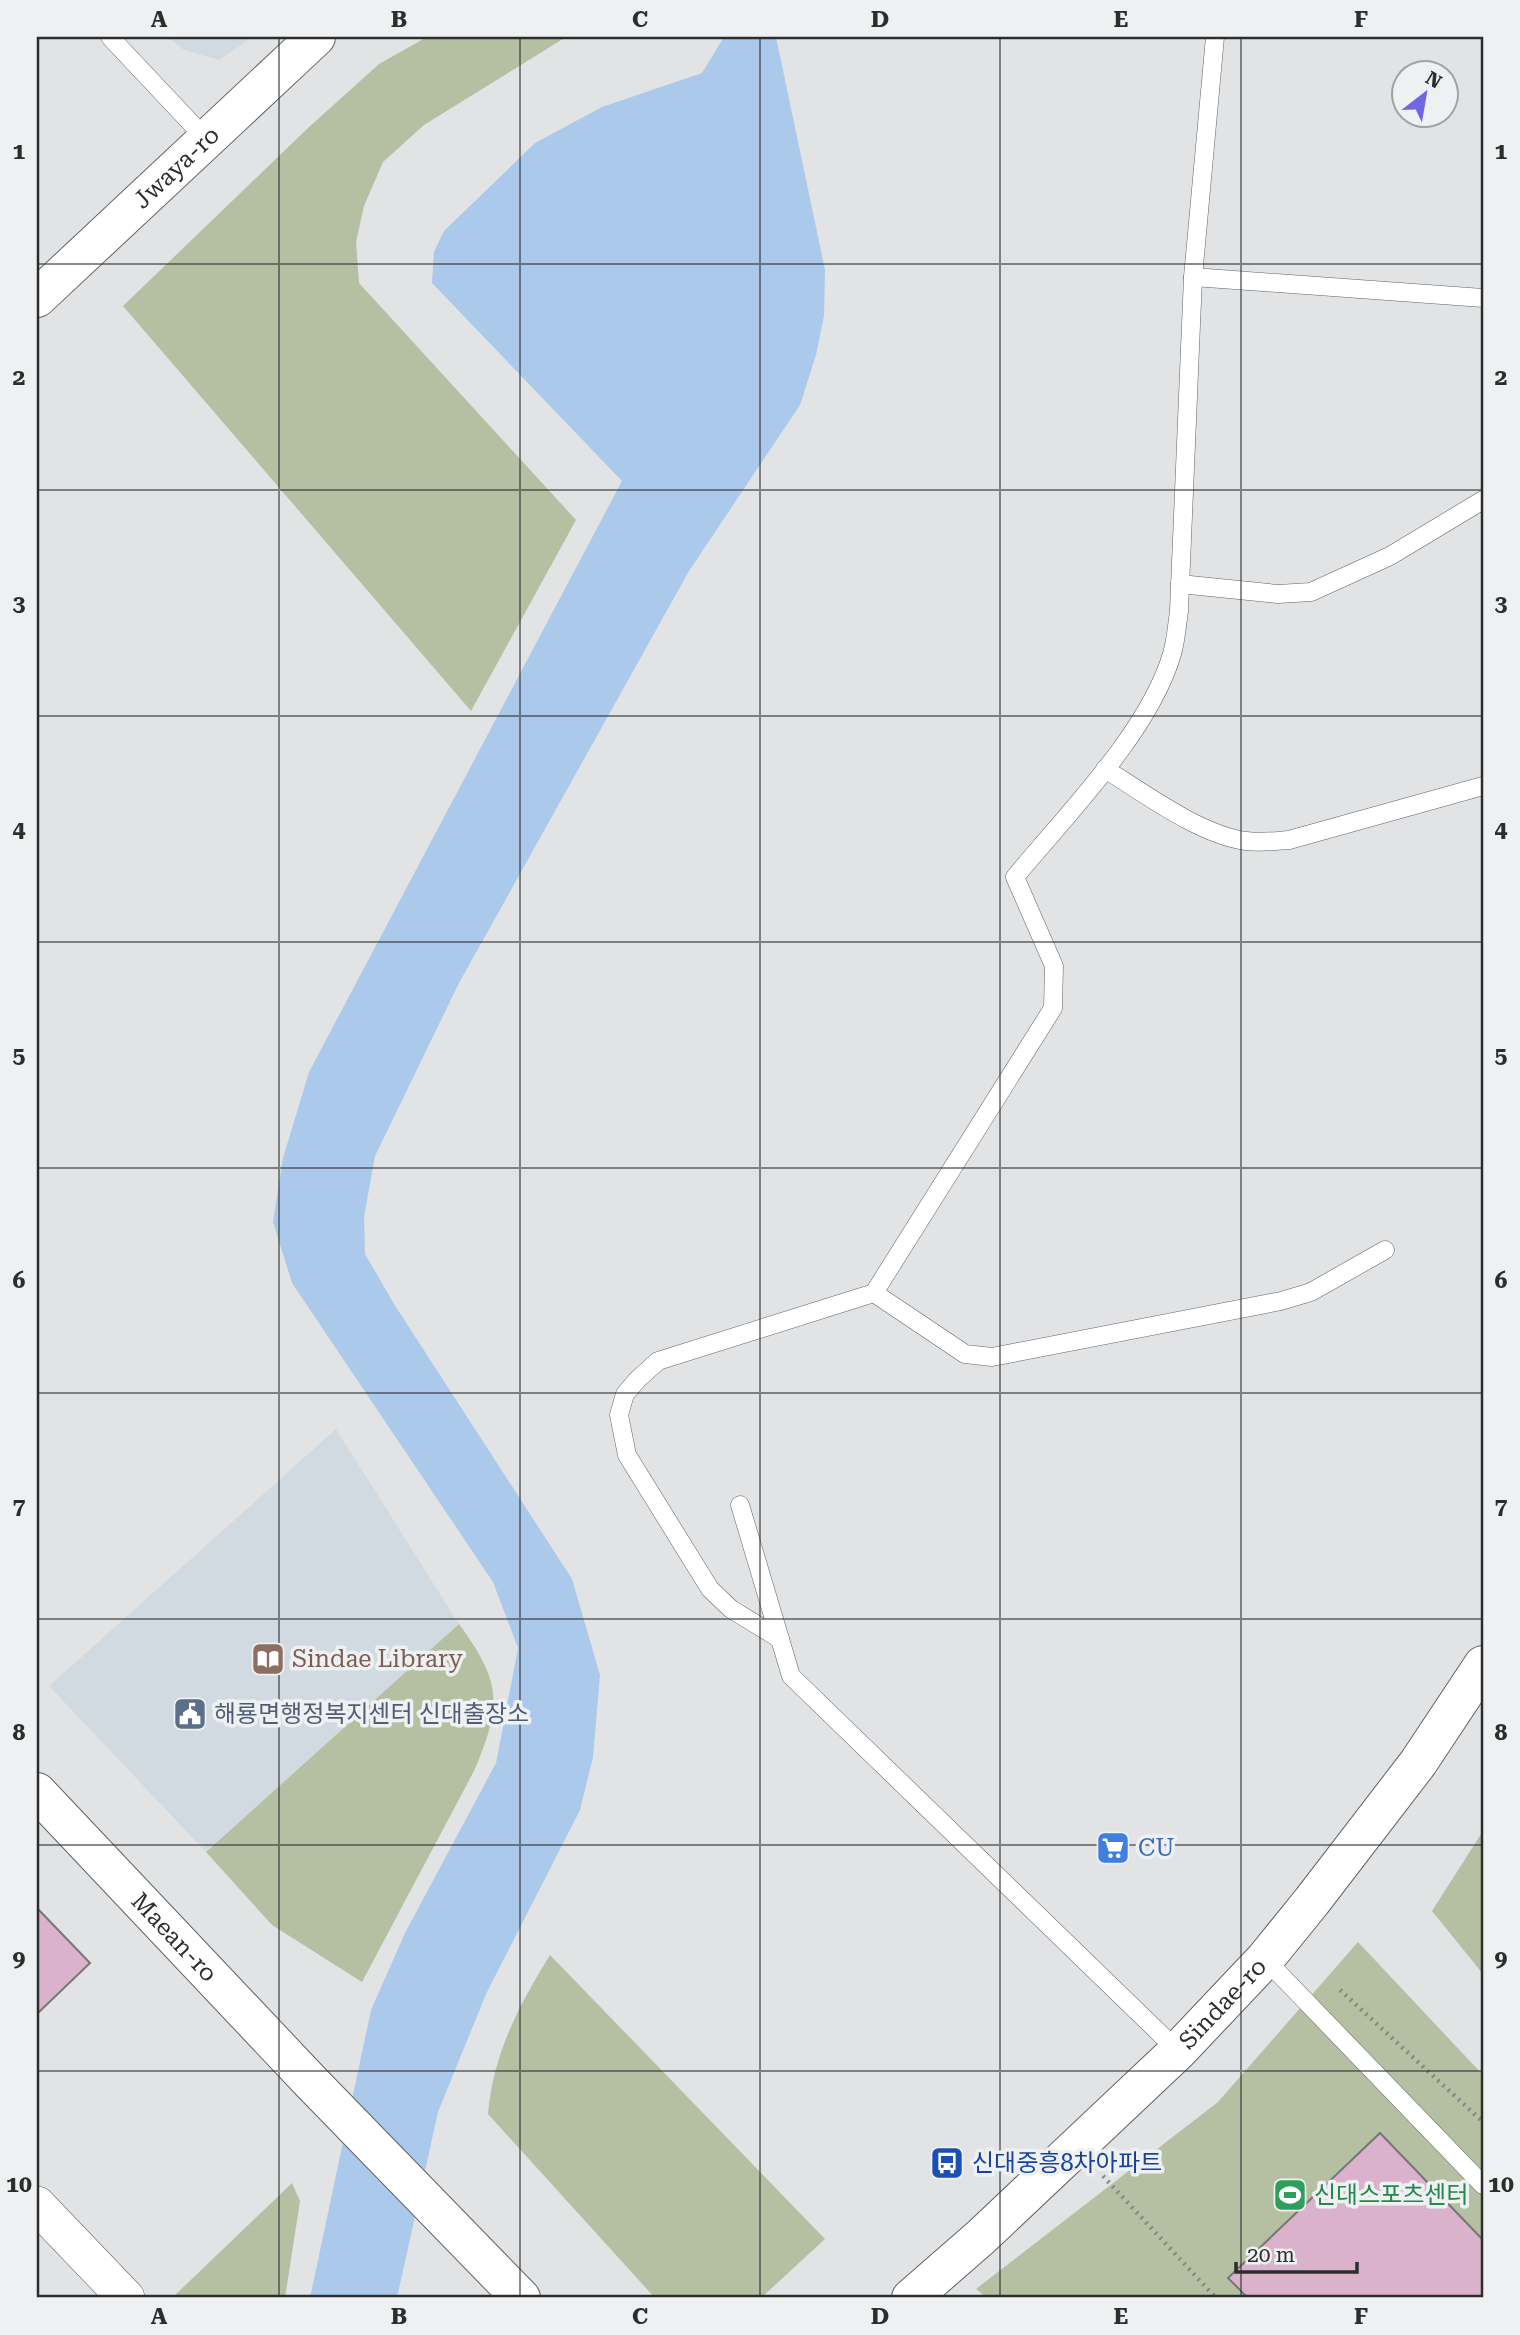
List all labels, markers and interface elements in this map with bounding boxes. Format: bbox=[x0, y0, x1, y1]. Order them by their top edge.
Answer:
text: A bbox=[151, 6, 168, 33]
text: B bbox=[391, 6, 407, 33]
text: C bbox=[632, 6, 648, 33]
text: D bbox=[871, 6, 889, 33]
text: E bbox=[1114, 6, 1128, 33]
text: F bbox=[1354, 6, 1368, 33]
north arrow bbox=[1390, 60, 1460, 130]
text: N bbox=[1421, 66, 1446, 94]
street label: Jwaya-ro bbox=[128, 121, 225, 214]
text: 1 bbox=[13, 138, 26, 165]
text: 1 bbox=[1495, 138, 1508, 165]
text: 2 bbox=[13, 364, 25, 391]
text: 2 bbox=[1495, 364, 1507, 391]
text: 3 bbox=[13, 590, 26, 617]
text: 3 bbox=[1495, 590, 1508, 617]
text: 4 bbox=[13, 816, 26, 843]
text: 4 bbox=[1495, 816, 1508, 843]
text: 5 bbox=[13, 1042, 26, 1069]
text: 5 bbox=[1495, 1042, 1508, 1069]
text: 6 bbox=[13, 1267, 26, 1294]
text: 6 bbox=[1495, 1267, 1508, 1294]
text: 7 bbox=[13, 1493, 26, 1520]
text: 7 bbox=[1495, 1493, 1508, 1520]
library icon: Sindae Library bbox=[249, 1640, 287, 1678]
place label: Sindae Library bbox=[292, 1645, 463, 1673]
public building icon: 해룡면행정복지센터 신대출장소 bbox=[171, 1695, 209, 1733]
place label: 해룡면행정복지센터 신대출장소 bbox=[214, 1700, 529, 1728]
text: 8 bbox=[13, 1719, 26, 1746]
text: 8 bbox=[1495, 1719, 1508, 1746]
supermarket icon: CU bbox=[1094, 1829, 1132, 1867]
place label: CU bbox=[1138, 1834, 1175, 1862]
street label: Maean-ro bbox=[126, 1887, 223, 1988]
text: 9 bbox=[13, 1945, 26, 1972]
text: 9 bbox=[1495, 1945, 1508, 1972]
street label: Sindae-ro bbox=[1173, 1952, 1272, 2055]
bus stop icon: 신대중흥8차아파트 bbox=[928, 2144, 966, 2182]
place label: 신대중흥8차아파트 bbox=[972, 2149, 1162, 2177]
text: 10 bbox=[6, 2171, 32, 2198]
text: 10 bbox=[1488, 2171, 1514, 2198]
sports icon: 신대스포츠센터 bbox=[1271, 2176, 1309, 2214]
place label: 신대스포츠센터 bbox=[1314, 2181, 1469, 2209]
scale bar bbox=[1236, 2230, 1357, 2274]
text: 20 m bbox=[1247, 2243, 1295, 2267]
text: A bbox=[151, 2303, 168, 2330]
text: B bbox=[391, 2303, 407, 2330]
text: C bbox=[632, 2303, 648, 2330]
text: D bbox=[871, 2303, 889, 2330]
text: E bbox=[1114, 2303, 1128, 2330]
text: F bbox=[1354, 2303, 1368, 2330]

